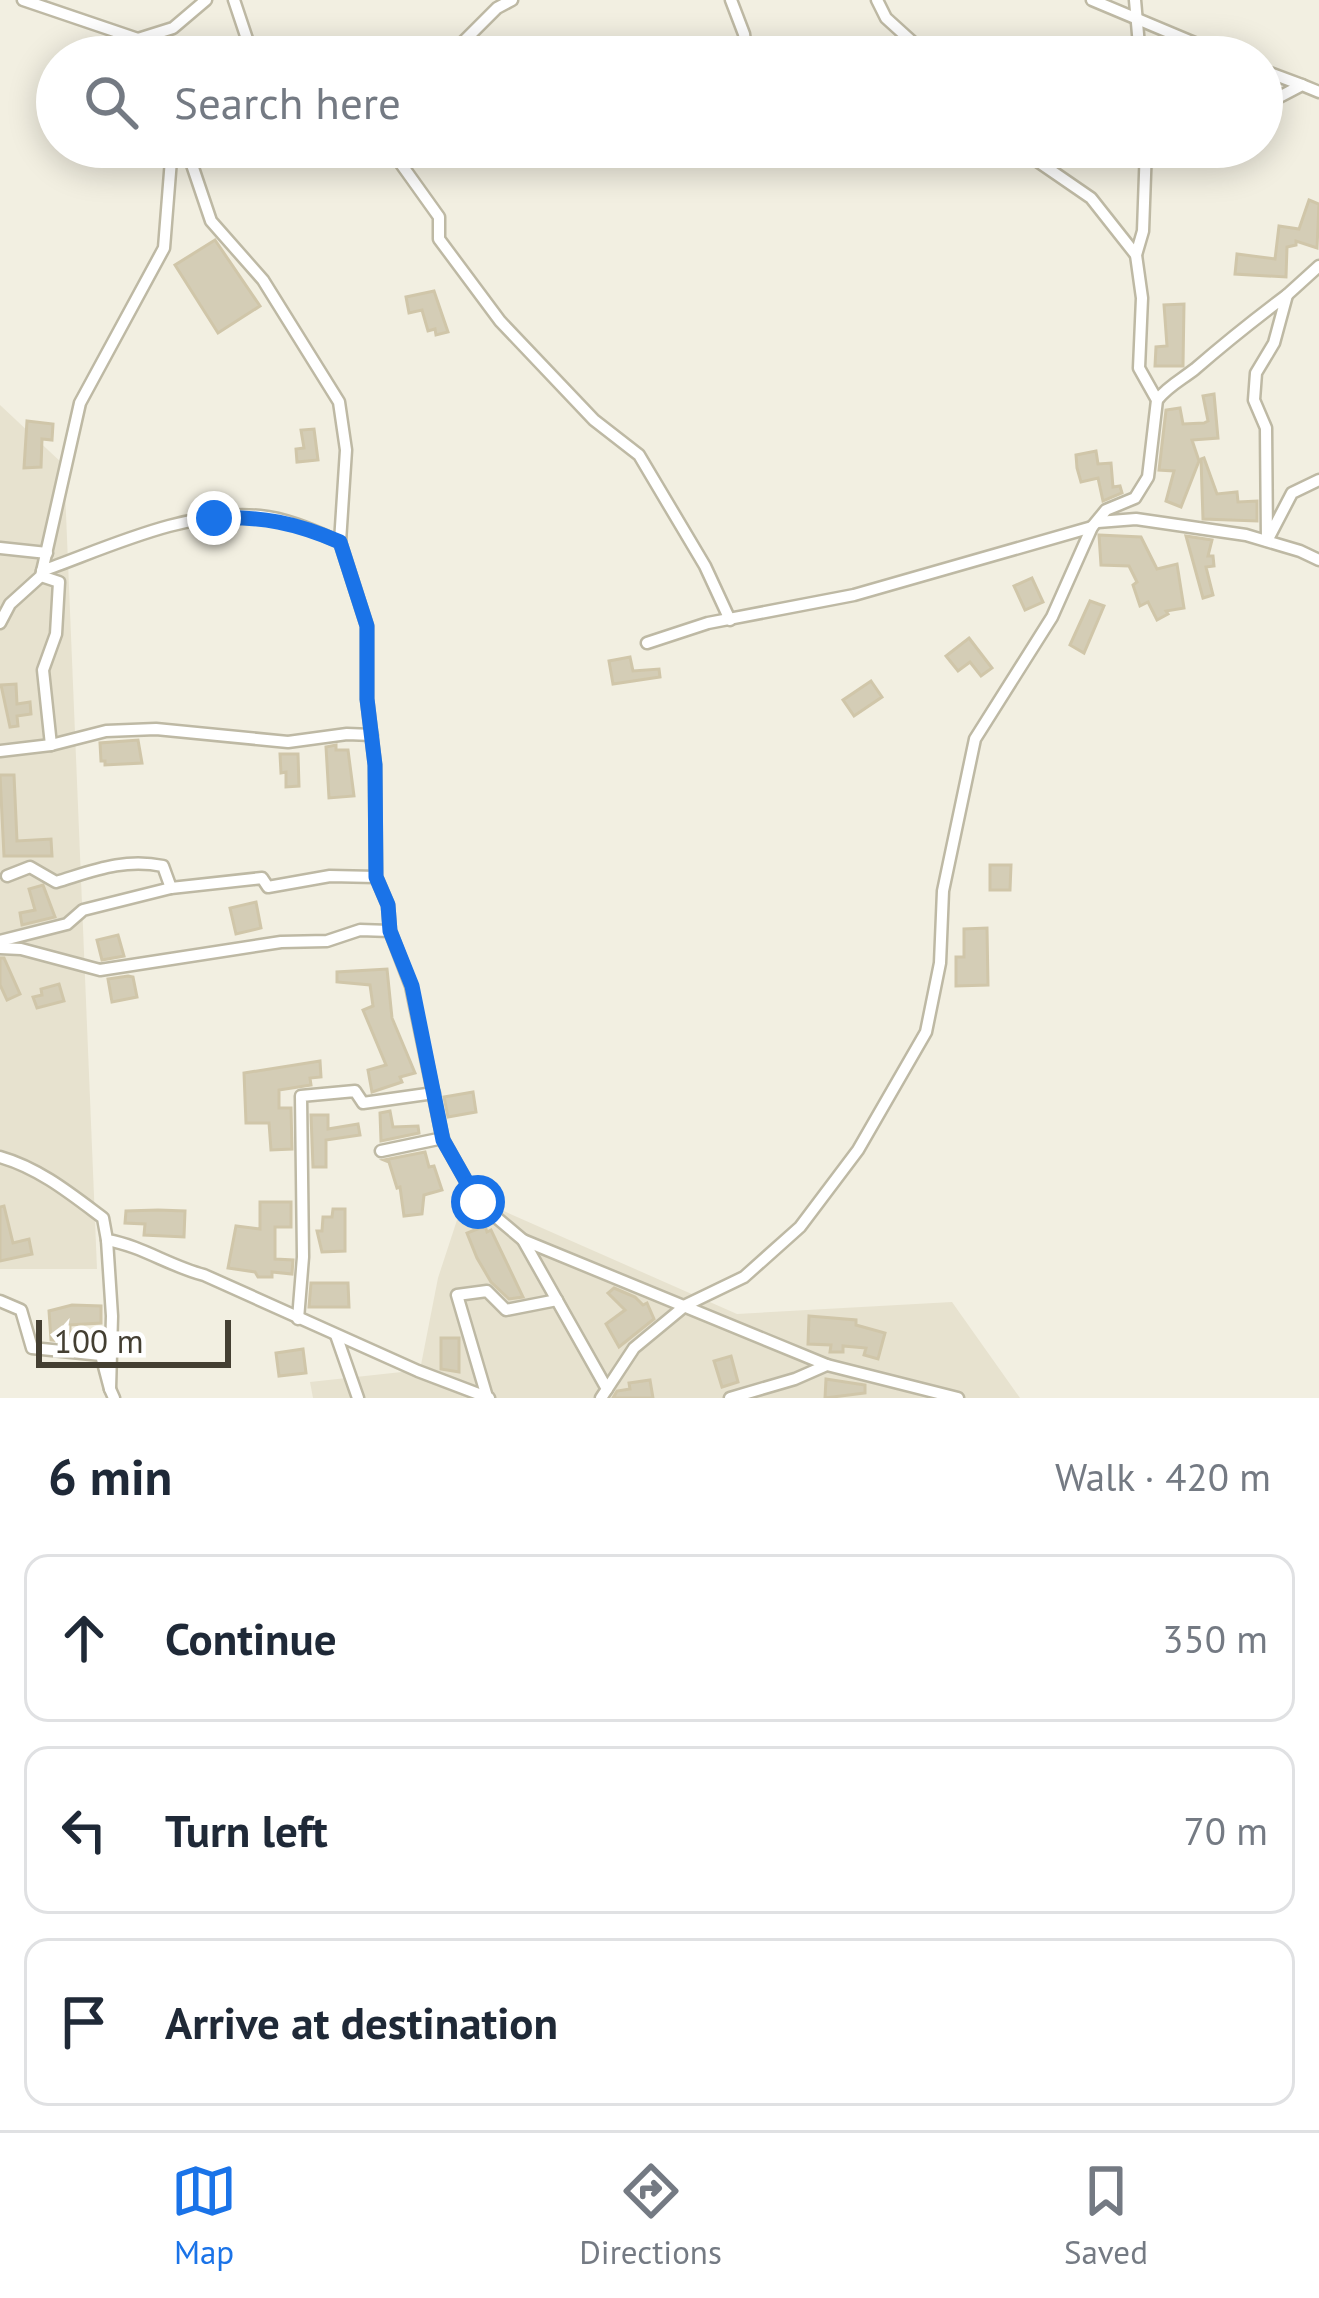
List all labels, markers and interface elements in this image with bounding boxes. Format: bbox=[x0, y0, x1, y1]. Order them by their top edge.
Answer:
search box bbox=[36, 36, 1283, 168]
icon: search bbox=[78, 69, 144, 135]
text: Search here bbox=[174, 73, 401, 131]
route end bbox=[187, 491, 241, 545]
route start bbox=[451, 1175, 505, 1229]
scale bar bbox=[36, 1314, 231, 1367]
text: 100 m bbox=[54, 1319, 144, 1362]
text: 6 min bbox=[48, 1443, 172, 1509]
text: Walk · 420 m bbox=[1055, 1451, 1271, 1502]
icon: ahead bbox=[51, 1605, 117, 1671]
text: Continue bbox=[165, 1609, 337, 1667]
text: 350 m bbox=[1162, 1613, 1268, 1664]
icon: left bbox=[51, 1797, 117, 1863]
text: Turn left bbox=[165, 1801, 328, 1859]
text: 70 m bbox=[1183, 1805, 1268, 1856]
icon: arrive bbox=[51, 1989, 117, 2055]
text: Arrive at destination bbox=[165, 1993, 558, 2051]
tab: Map bbox=[171, 2158, 237, 2273]
tab: Directions bbox=[579, 2158, 722, 2273]
tab: Saved bbox=[1064, 2158, 1148, 2273]

